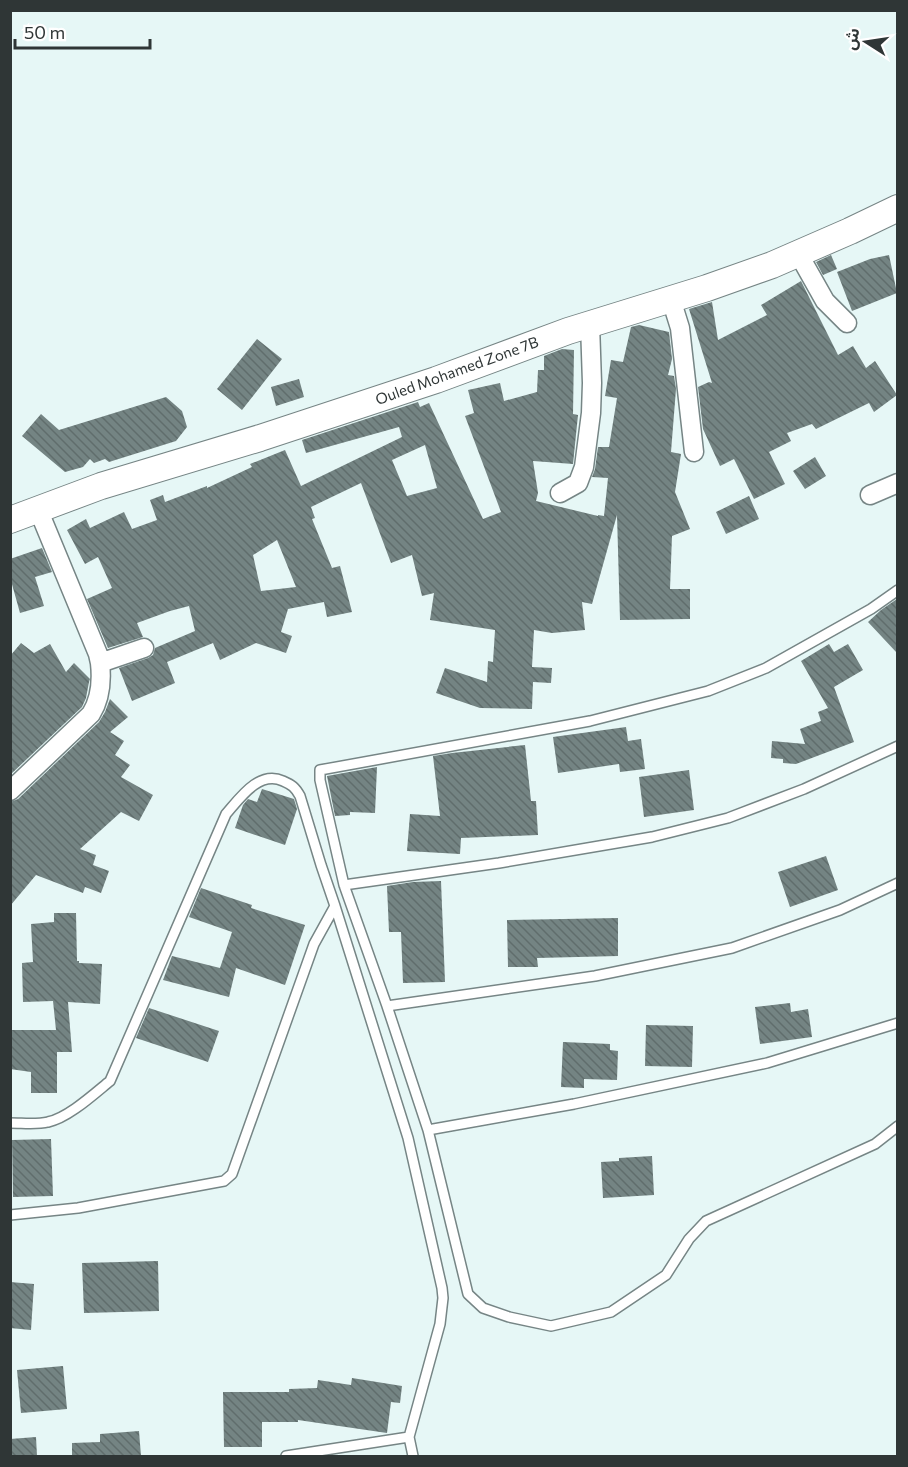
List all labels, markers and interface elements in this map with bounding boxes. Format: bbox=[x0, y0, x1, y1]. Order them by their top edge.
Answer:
scale bar bbox=[15, 12, 150, 50]
north arrow bbox=[836, 12, 896, 72]
text: 50 m bbox=[24, 21, 65, 43]
text: ش bbox=[839, 26, 863, 52]
street label: Ouled Mohamed Zone 7B bbox=[373, 332, 541, 408]

